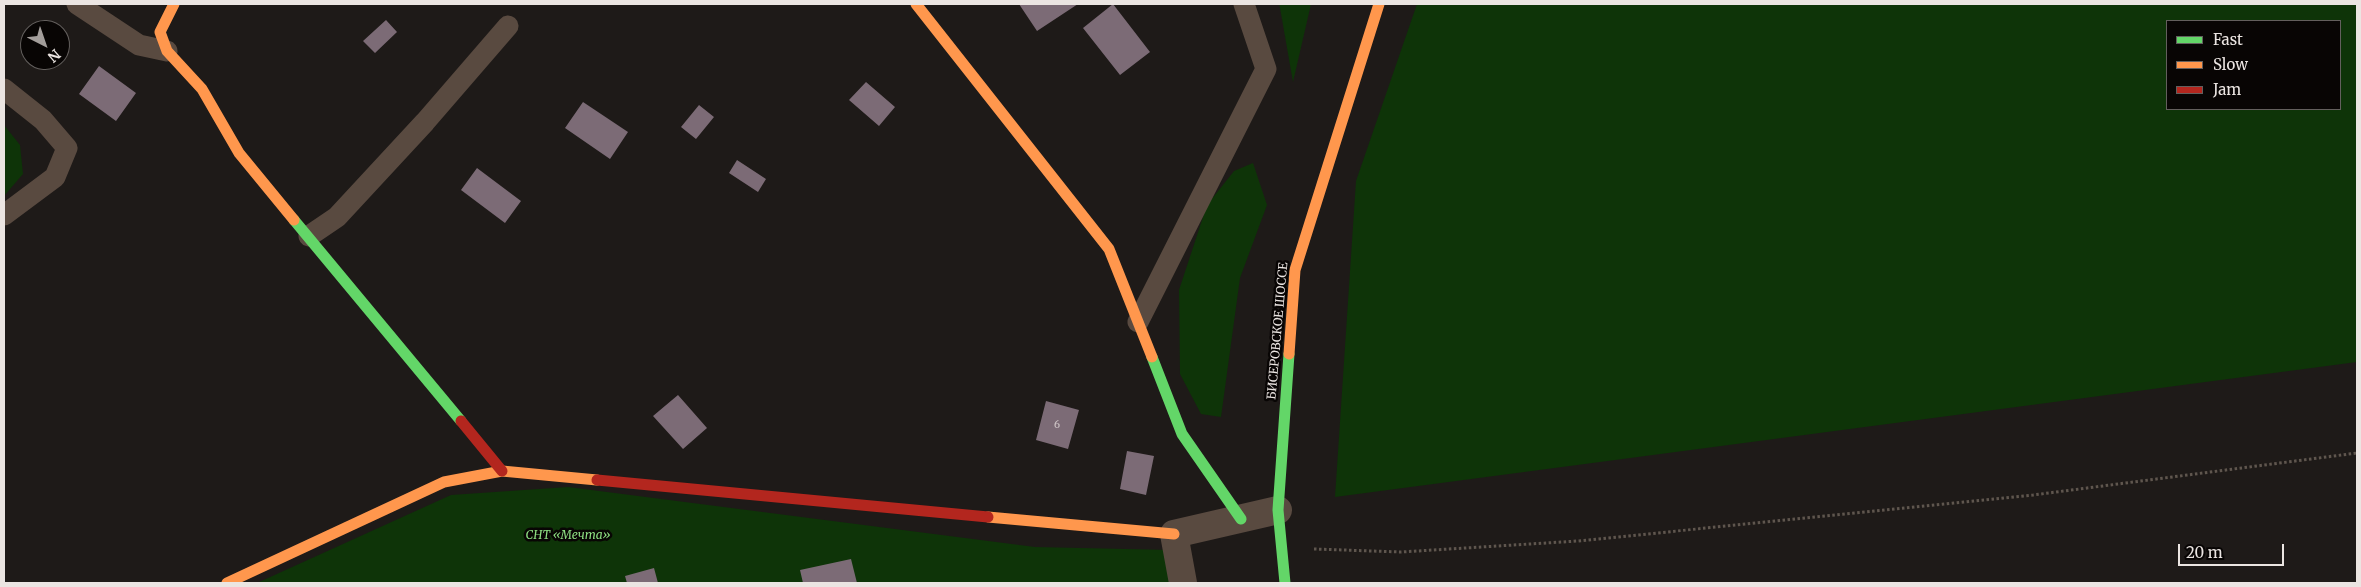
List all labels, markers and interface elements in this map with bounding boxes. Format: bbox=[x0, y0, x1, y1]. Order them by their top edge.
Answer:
north arrow bbox=[20, 20, 70, 70]
legend bbox=[2166, 20, 2341, 110]
text: Fast bbox=[2213, 30, 2243, 49]
text: N bbox=[44, 45, 64, 66]
text: Slow bbox=[2213, 55, 2248, 74]
text: Jam bbox=[2213, 80, 2241, 99]
street label: БИСЕРОВСКОЕ ШОССЕ bbox=[1265, 262, 1291, 400]
house number: 6 bbox=[1054, 419, 1060, 431]
park label: СНТ «Мечта» bbox=[526, 529, 610, 543]
scale bar bbox=[2181, 534, 2287, 566]
text: 20 m bbox=[2186, 543, 2223, 562]

